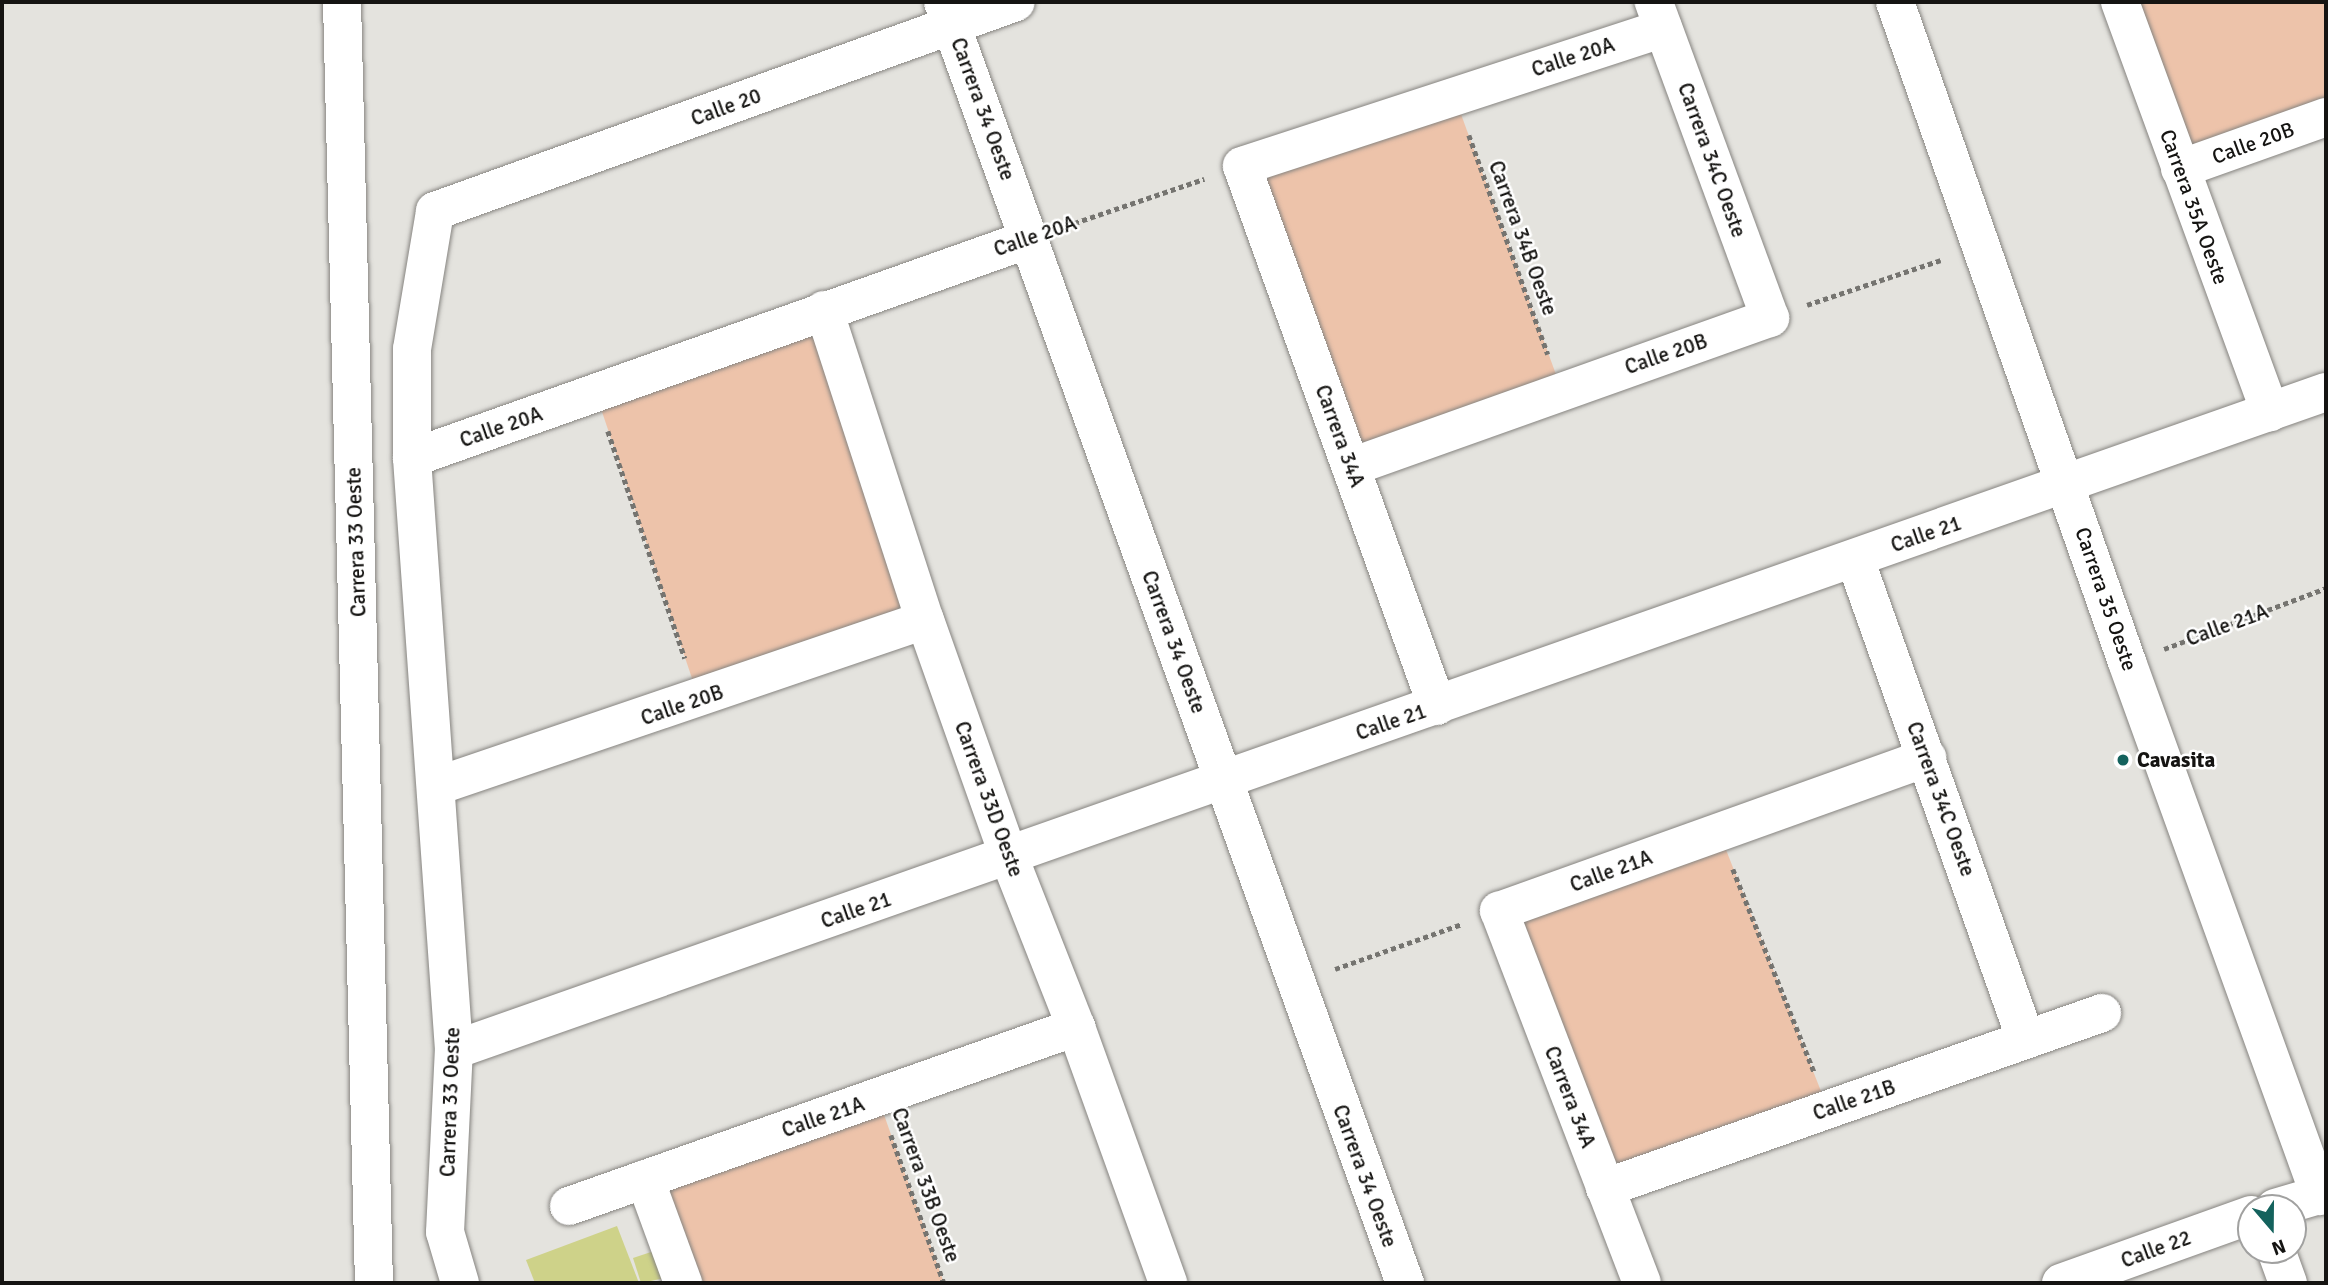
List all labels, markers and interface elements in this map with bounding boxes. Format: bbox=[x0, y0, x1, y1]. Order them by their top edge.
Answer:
street label: Calle 20A bbox=[1528, 32, 1618, 82]
street label: Carrera 34 Oeste bbox=[945, 34, 1021, 184]
street label: Carrera 34C Oeste bbox=[1672, 79, 1752, 241]
street label: Calle 20 bbox=[687, 83, 765, 131]
street label: Calle 20B bbox=[2208, 117, 2298, 169]
street label: Carrera 35A Oeste bbox=[2154, 126, 2234, 288]
street label: Carrera 34B Oeste bbox=[1483, 157, 1563, 319]
street label: Calle 20A bbox=[990, 210, 1080, 262]
street label: Calle 20B bbox=[1621, 328, 1711, 380]
street label: Carrera 34A bbox=[1310, 381, 1370, 491]
street label: Calle 20A bbox=[456, 401, 546, 453]
street label: Carrera 33 Oeste bbox=[341, 467, 371, 617]
street label: Calle 21 bbox=[1887, 510, 1965, 558]
street label: Carrera 35 Oeste bbox=[2070, 524, 2142, 674]
street label: Carrera 34 Oeste bbox=[1136, 567, 1212, 717]
street label: Calle 21A bbox=[2182, 598, 2272, 652]
street label: Calle 20B bbox=[637, 679, 727, 731]
street label: Calle 21 bbox=[1352, 698, 1430, 746]
street label: Carrera 33D Oeste bbox=[949, 718, 1029, 880]
street label: Carrera 34C Oeste bbox=[1901, 718, 1981, 880]
place label: Cavasita bbox=[2137, 747, 2215, 773]
marker: Cavasita bbox=[2115, 752, 2131, 768]
street label: Calle 21A bbox=[1566, 844, 1656, 898]
street label: Calle 21 bbox=[817, 886, 895, 934]
street label: Carrera 33 Oeste bbox=[435, 1027, 465, 1177]
street label: Carrera 34A bbox=[1539, 1042, 1601, 1152]
street label: Calle 21B bbox=[1809, 1074, 1899, 1126]
street label: Calle 21A bbox=[778, 1091, 868, 1143]
street label: Carrera 34 Oeste bbox=[1327, 1101, 1403, 1251]
street label: Carrera 33B Oeste bbox=[886, 1104, 966, 1266]
north arrow bbox=[2237, 1194, 2307, 1264]
street label: Calle 22 bbox=[2117, 1225, 2195, 1273]
text: N bbox=[2268, 1233, 2289, 1260]

